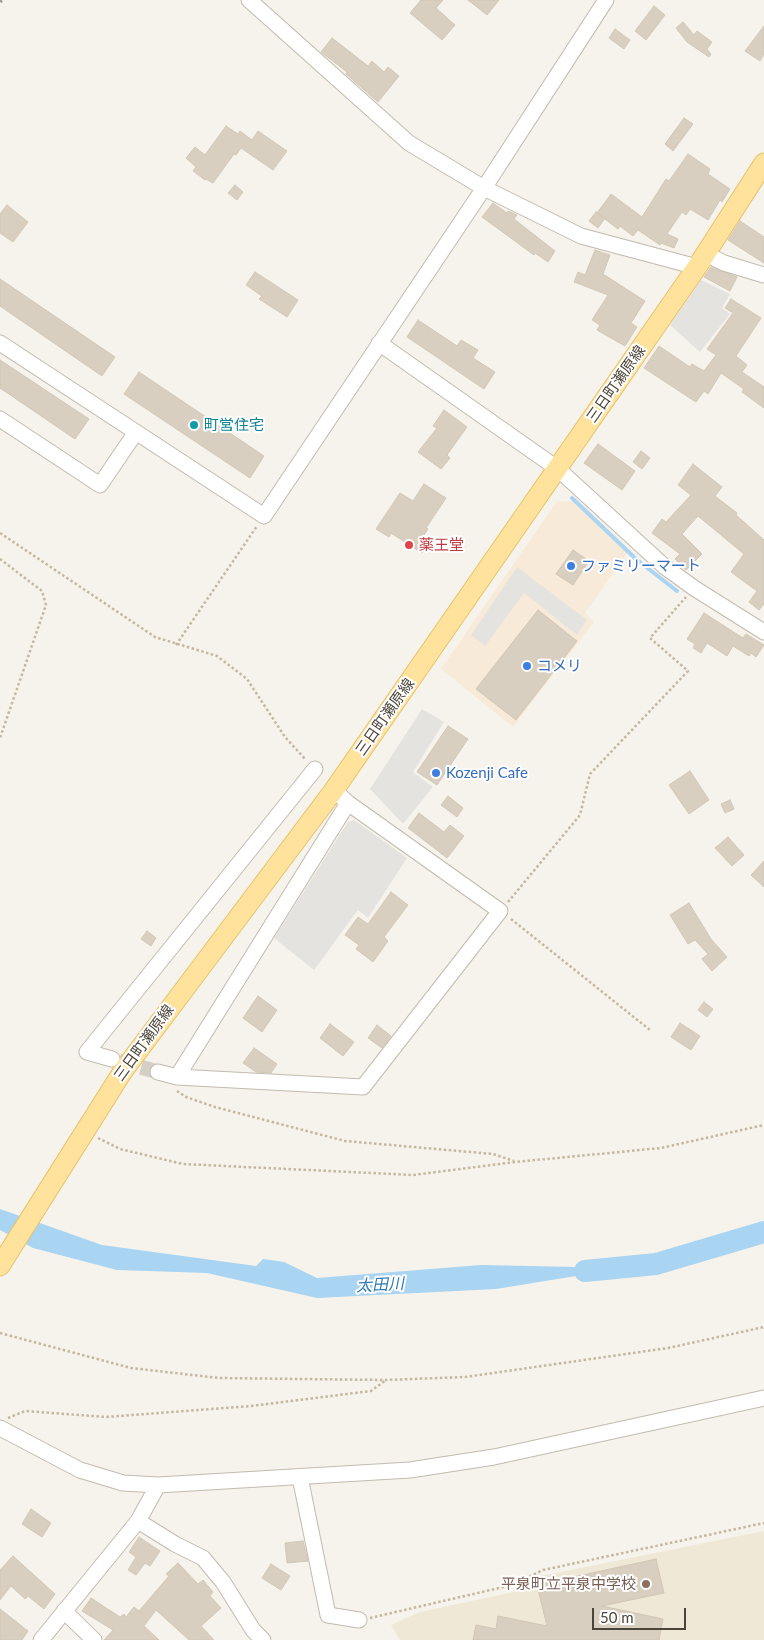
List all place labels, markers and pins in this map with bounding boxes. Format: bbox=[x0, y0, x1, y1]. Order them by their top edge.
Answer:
place label: 町営住宅 bbox=[204, 416, 264, 434]
marker: 町営住宅 bbox=[188, 419, 200, 431]
place label: 薬王堂 bbox=[419, 536, 464, 554]
marker: 薬王堂 bbox=[403, 539, 415, 551]
place label: ファミリーマート bbox=[581, 557, 701, 575]
marker: ファミリーマート bbox=[565, 560, 577, 572]
place label: コメリ bbox=[537, 657, 582, 675]
marker: コメリ bbox=[521, 660, 533, 672]
place label: Kozenji Cafe bbox=[446, 764, 528, 782]
marker: Kozenji Cafe bbox=[430, 767, 442, 779]
place label: 平泉町立平泉中学校 bbox=[501, 1575, 636, 1593]
marker: 平泉町立平泉中学校 bbox=[640, 1578, 652, 1590]

